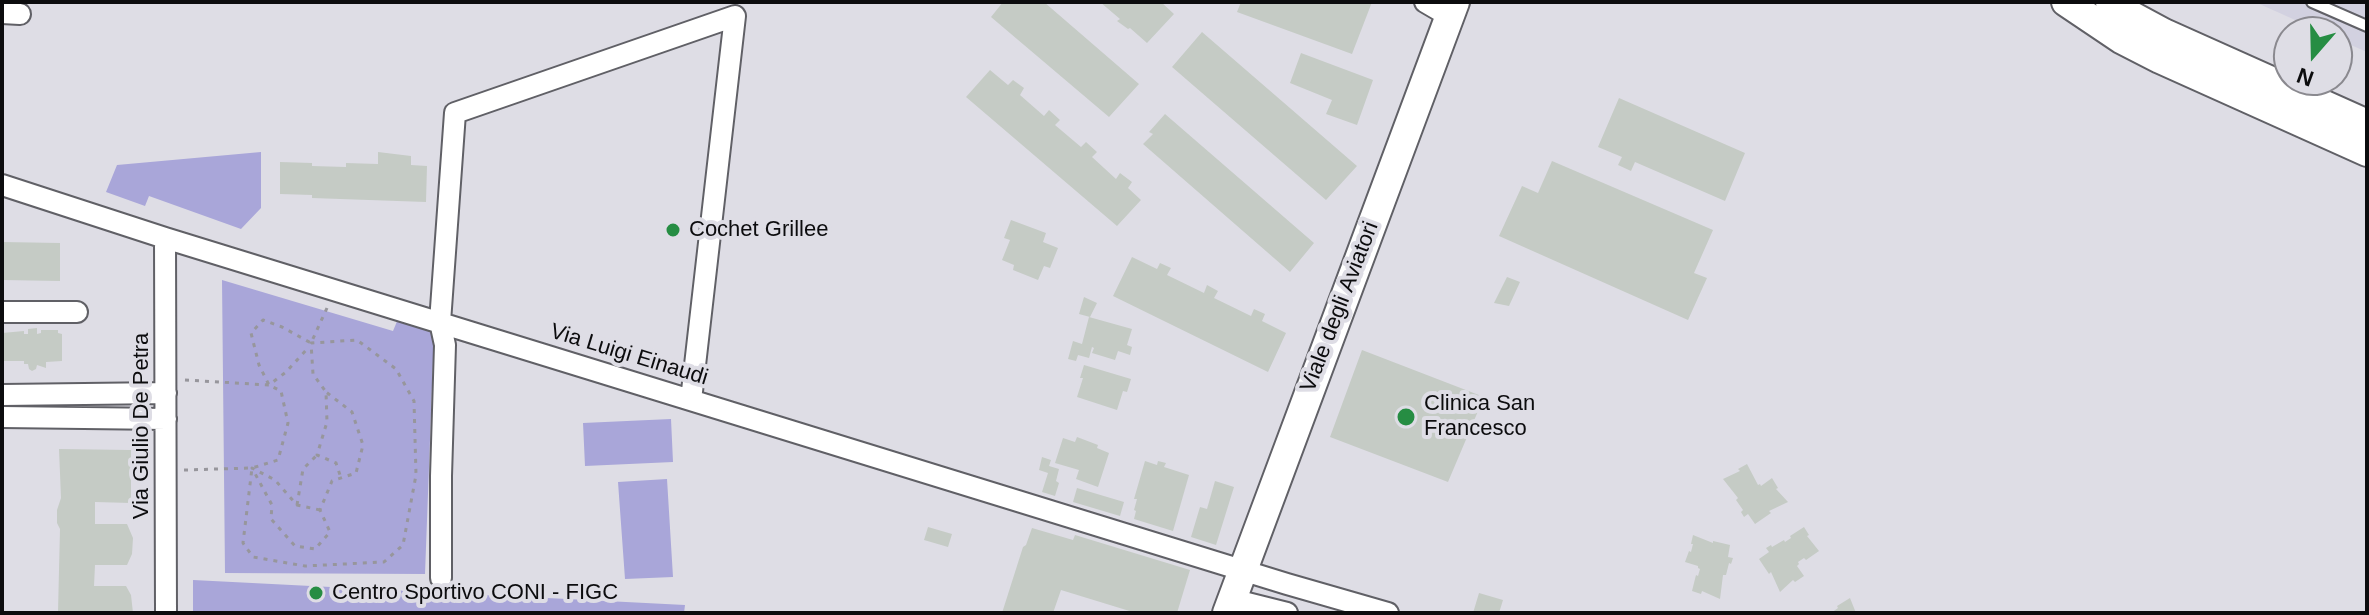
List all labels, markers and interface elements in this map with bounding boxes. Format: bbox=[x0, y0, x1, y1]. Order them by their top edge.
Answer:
north arrow bbox=[2273, 16, 2353, 96]
text: N bbox=[2294, 63, 2317, 92]
place label: Cochet Grillee bbox=[689, 217, 828, 243]
street label: Viale degli Aviatori bbox=[1295, 218, 1385, 396]
marker: Cochet Grillee bbox=[664, 221, 682, 239]
street label: Via Luigi Einaudi bbox=[547, 318, 711, 392]
street label: Via Giulio De Petra bbox=[129, 333, 155, 519]
place label: Clinica San Francesco bbox=[1424, 391, 1535, 442]
marker: Clinica San Francesco bbox=[1395, 406, 1417, 428]
place label: Centro Sportivo CONI - FIGC bbox=[332, 580, 618, 606]
marker: Centro Sportivo CONI - FIGC bbox=[307, 584, 325, 602]

